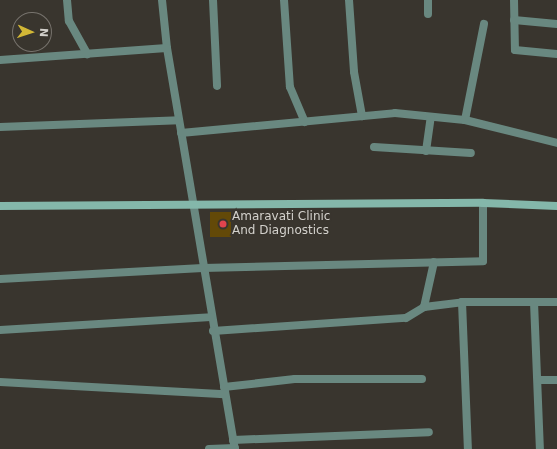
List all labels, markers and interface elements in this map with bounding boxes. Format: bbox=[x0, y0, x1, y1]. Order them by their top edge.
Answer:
north arrow bbox=[12, 12, 52, 52]
text: N bbox=[37, 28, 50, 38]
place label: Amaravati Clinic And Diagnostics bbox=[232, 210, 330, 238]
marker: Amaravati Clinic And Diagnostics bbox=[217, 218, 229, 230]

